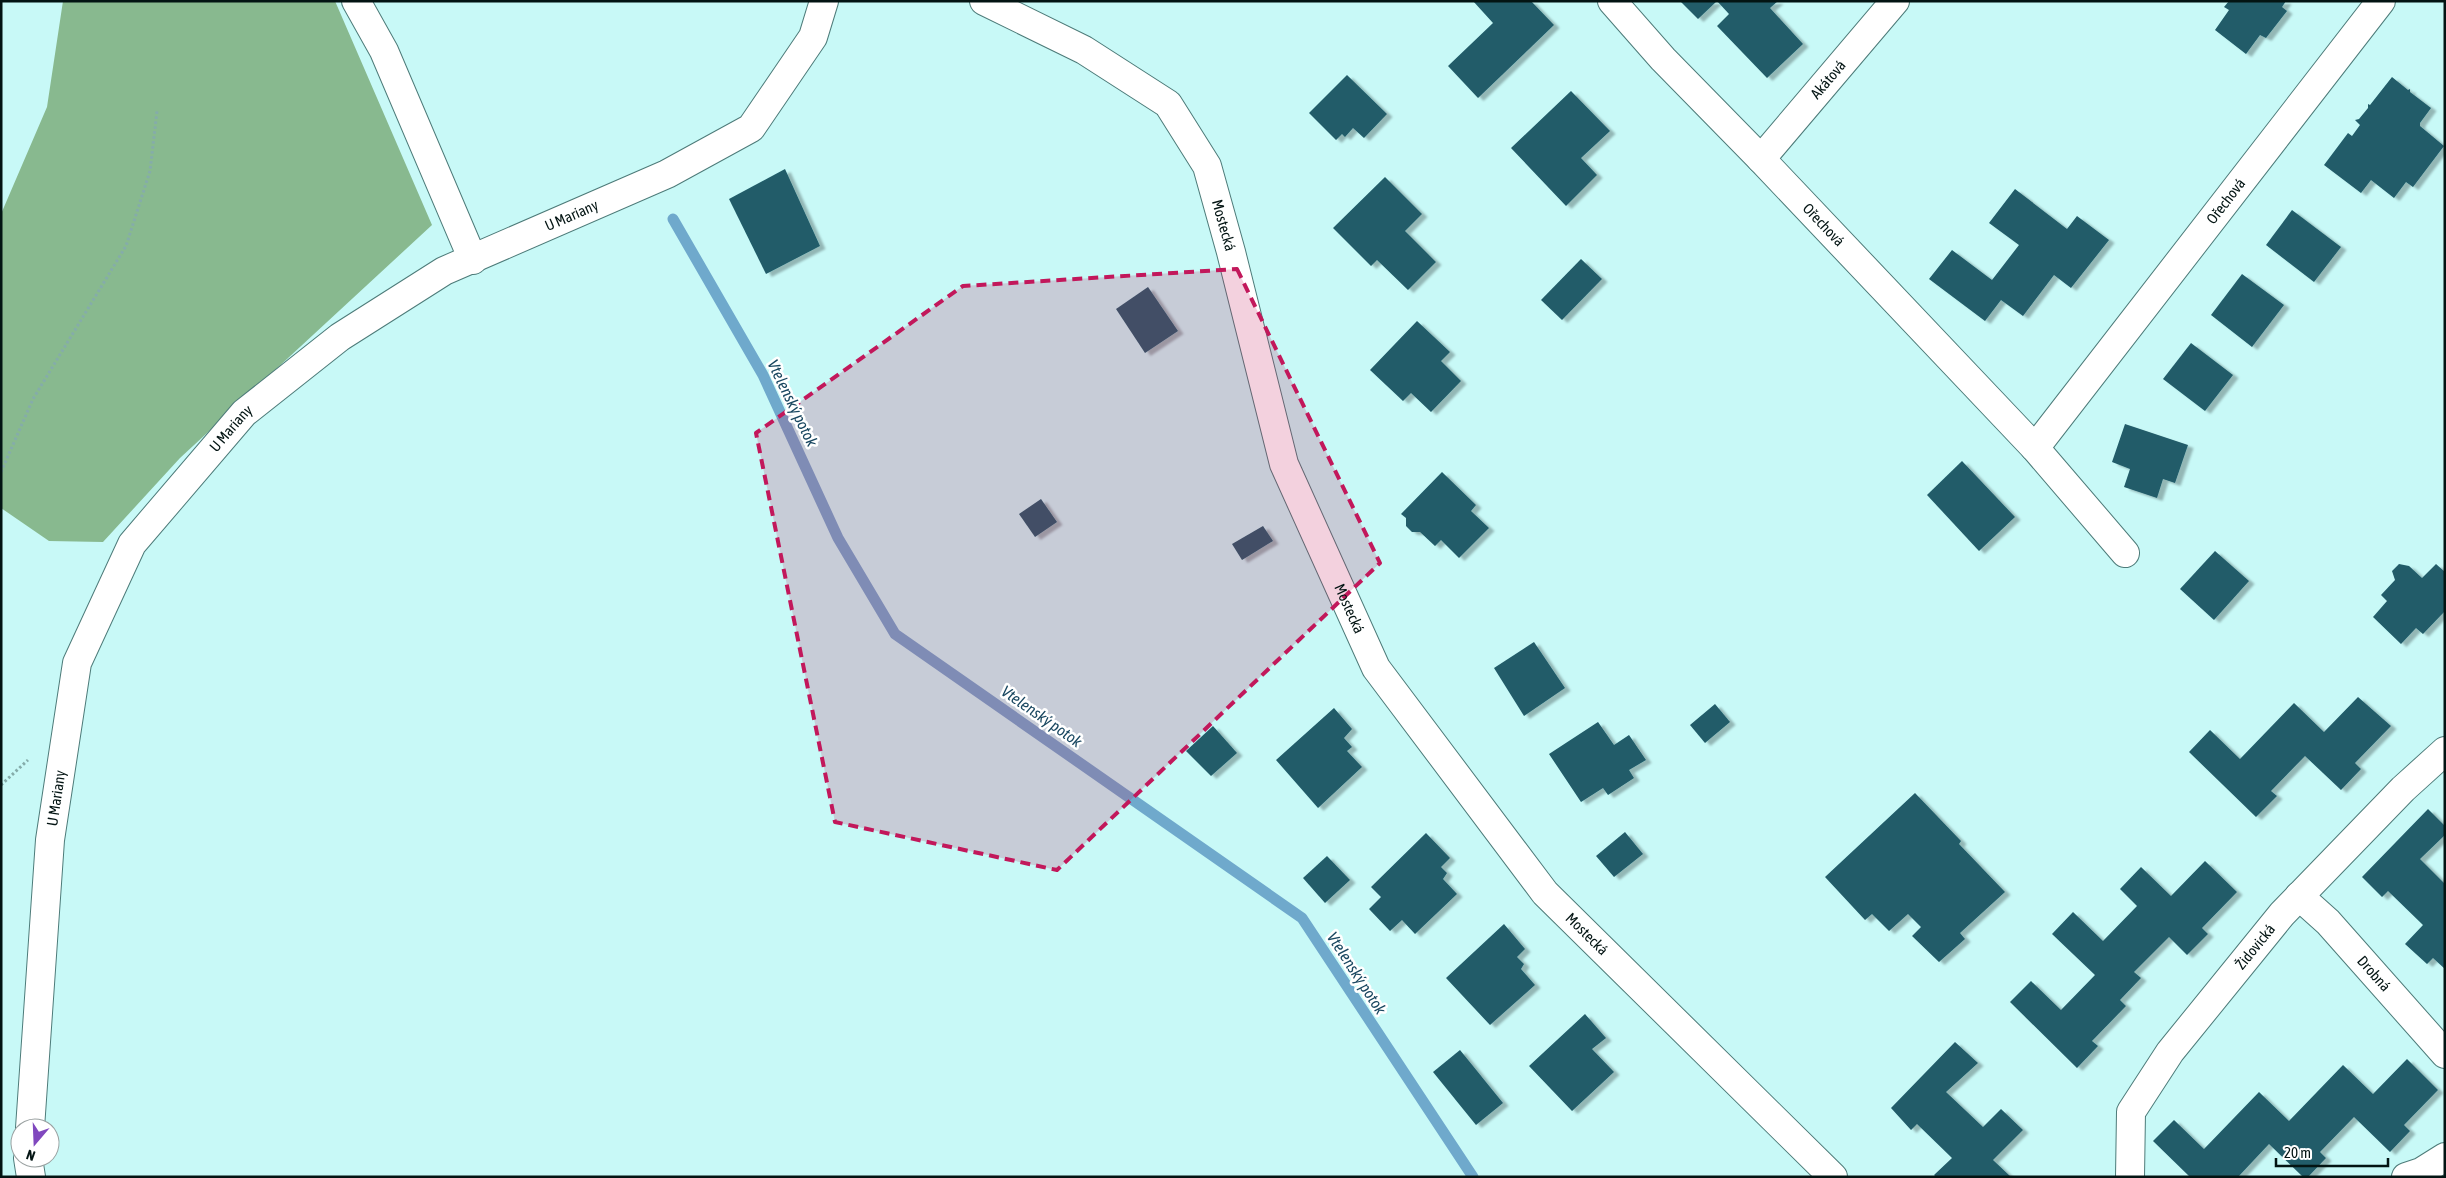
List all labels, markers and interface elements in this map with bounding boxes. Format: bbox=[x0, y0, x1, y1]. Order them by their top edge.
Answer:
street label: Akátová bbox=[1807, 57, 1849, 102]
street label: Ořechová bbox=[2203, 175, 2248, 227]
street label: U Mariany bbox=[542, 196, 601, 234]
street label: Mostecká bbox=[1209, 198, 1239, 253]
street label: Ořechová bbox=[1799, 200, 1848, 250]
water label: Vtelenský potok bbox=[763, 357, 822, 451]
street label: U Mariany bbox=[206, 401, 255, 455]
street label: Mostecká bbox=[1331, 581, 1368, 636]
water label: Vtelenský potok bbox=[998, 682, 1087, 752]
street label: U Mariany bbox=[43, 769, 69, 827]
street label: Mostecká bbox=[1562, 909, 1612, 958]
street label: Židovická bbox=[2232, 921, 2278, 972]
water label: Vtelenský potok bbox=[1323, 929, 1391, 1019]
street label: Drobná bbox=[2354, 952, 2394, 994]
north arrow bbox=[10, 1118, 60, 1168]
scale bar bbox=[2276, 1136, 2388, 1168]
text: 20 m bbox=[2284, 1144, 2311, 1161]
text: N bbox=[24, 1146, 37, 1164]

